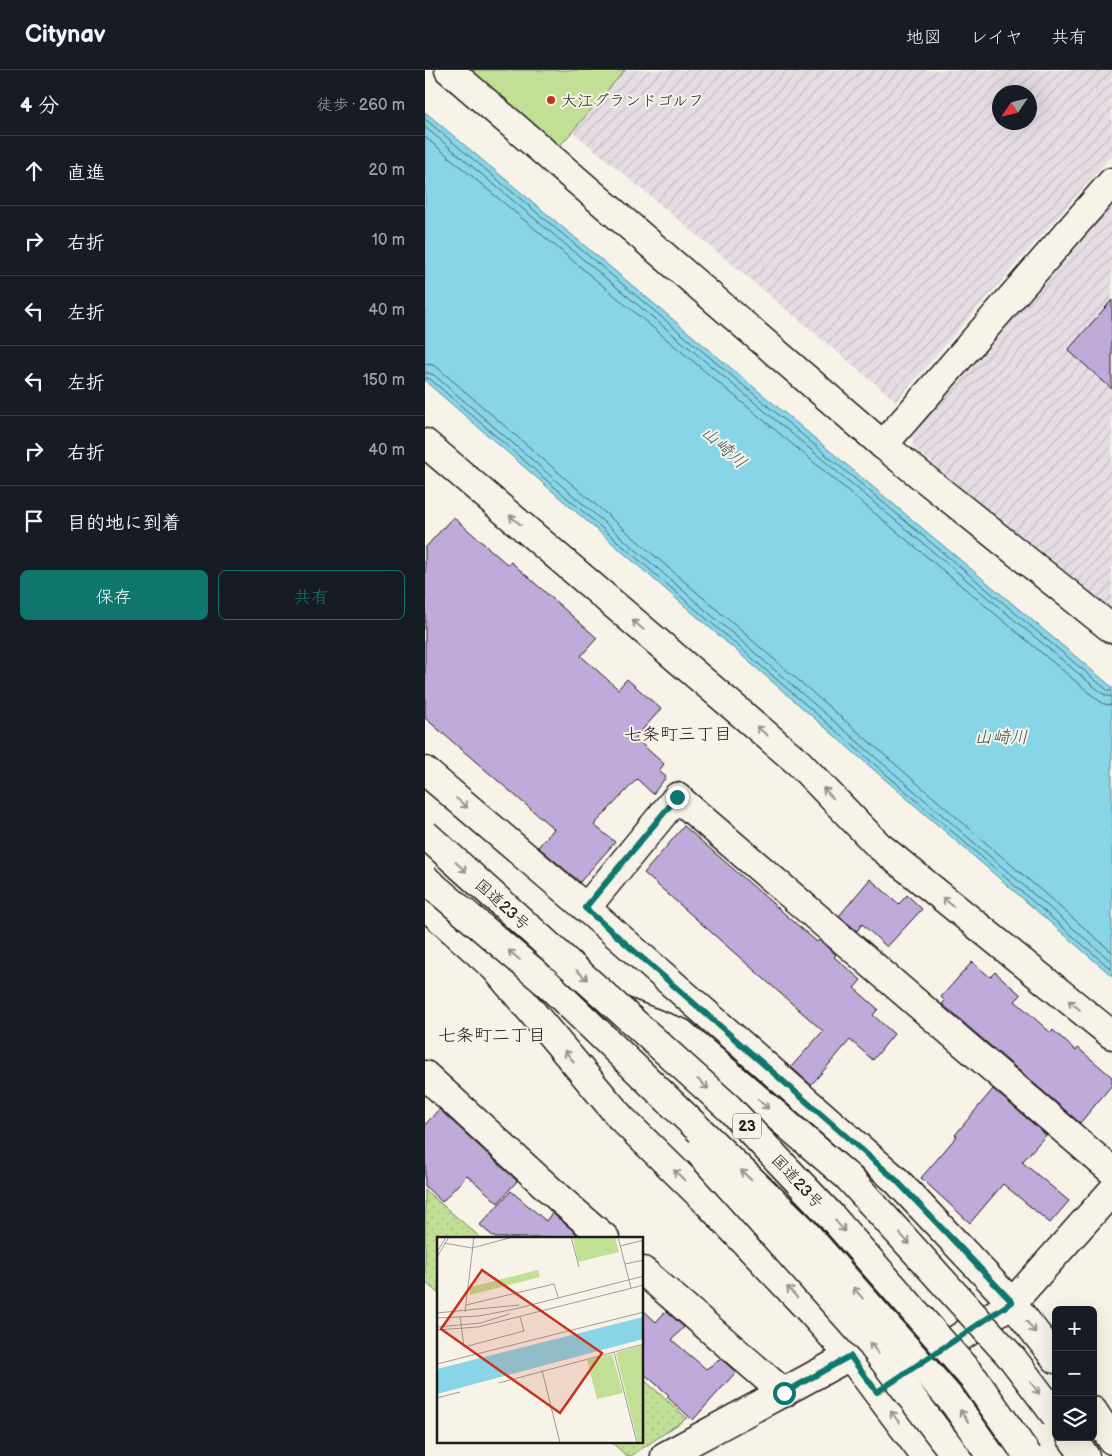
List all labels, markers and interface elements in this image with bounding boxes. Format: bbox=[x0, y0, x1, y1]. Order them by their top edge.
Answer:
text: Citynav bbox=[25, 20, 106, 49]
text: 地図 bbox=[906, 27, 942, 48]
text: レイヤ bbox=[970, 27, 1023, 48]
text: 共有 bbox=[1051, 27, 1087, 48]
north arrow bbox=[992, 85, 1037, 130]
place label: 大江グランドゴルフ bbox=[561, 92, 704, 111]
text: 4 分 bbox=[20, 93, 59, 118]
marker: 大江グランドゴルフ bbox=[545, 94, 557, 106]
text: 徒歩 · 260 m bbox=[316, 96, 405, 115]
icon: ahead bbox=[20, 157, 48, 185]
text: 20 m bbox=[369, 161, 405, 180]
text: 直進 bbox=[67, 162, 105, 185]
icon: right bbox=[20, 227, 48, 255]
text: 10 m bbox=[372, 231, 405, 250]
text: 右折 bbox=[67, 232, 105, 255]
icon: left bbox=[20, 297, 48, 325]
text: 40 m bbox=[368, 301, 405, 320]
text: 左折 bbox=[67, 302, 105, 325]
icon: left bbox=[20, 367, 48, 395]
text: 150 m bbox=[363, 371, 405, 390]
text: 左折 bbox=[67, 372, 105, 395]
water label: 山崎川 bbox=[697, 422, 751, 473]
icon: right bbox=[20, 437, 48, 465]
text: 40 m bbox=[368, 441, 405, 460]
text: 右折 bbox=[67, 442, 105, 465]
icon: arrive bbox=[20, 507, 48, 535]
text: 目的地に到着 bbox=[67, 512, 181, 535]
one-way arrow bbox=[509, 515, 522, 526]
button: 保存 bbox=[20, 570, 208, 620]
button: 共有 bbox=[218, 570, 405, 620]
one-way arrow bbox=[632, 620, 645, 631]
district label: 七条町三丁目 bbox=[624, 724, 732, 745]
one-way arrow bbox=[756, 726, 769, 737]
water label: 山崎川 bbox=[974, 727, 1028, 748]
route end bbox=[666, 786, 689, 809]
one-way arrow bbox=[822, 787, 834, 799]
one-way arrow bbox=[455, 797, 468, 808]
one-way arrow bbox=[455, 861, 468, 873]
street label: 国道23号 bbox=[471, 876, 533, 935]
one-way arrow bbox=[942, 897, 955, 908]
one-way arrow bbox=[507, 949, 520, 961]
one-way arrow bbox=[576, 969, 589, 981]
one-way arrow bbox=[1068, 999, 1081, 1010]
district label: 七条町二丁目 bbox=[438, 1025, 546, 1046]
one-way arrow bbox=[563, 1049, 575, 1062]
one-way arrow bbox=[696, 1078, 709, 1090]
one-way arrow bbox=[756, 1098, 769, 1109]
road number: 23 bbox=[733, 1114, 761, 1138]
street label: 国道23号 bbox=[767, 1151, 827, 1213]
one-way arrow bbox=[673, 1169, 685, 1181]
one-way arrow bbox=[740, 1169, 752, 1181]
one-way arrow bbox=[834, 1219, 846, 1232]
one-way arrow bbox=[899, 1233, 911, 1246]
inset map bbox=[437, 1237, 644, 1444]
one-way arrow bbox=[786, 1285, 798, 1298]
one-way arrow bbox=[852, 1286, 864, 1299]
map controls bbox=[1052, 1306, 1097, 1441]
button: + bbox=[1052, 1306, 1097, 1351]
one-way arrow bbox=[1026, 1320, 1037, 1333]
one-way arrow bbox=[868, 1341, 879, 1354]
button: − bbox=[1052, 1351, 1097, 1396]
one-way arrow bbox=[1029, 1381, 1040, 1394]
route start bbox=[773, 1382, 796, 1405]
button: layers bbox=[1052, 1396, 1097, 1441]
one-way arrow bbox=[958, 1409, 969, 1423]
one-way arrow bbox=[890, 1411, 901, 1424]

